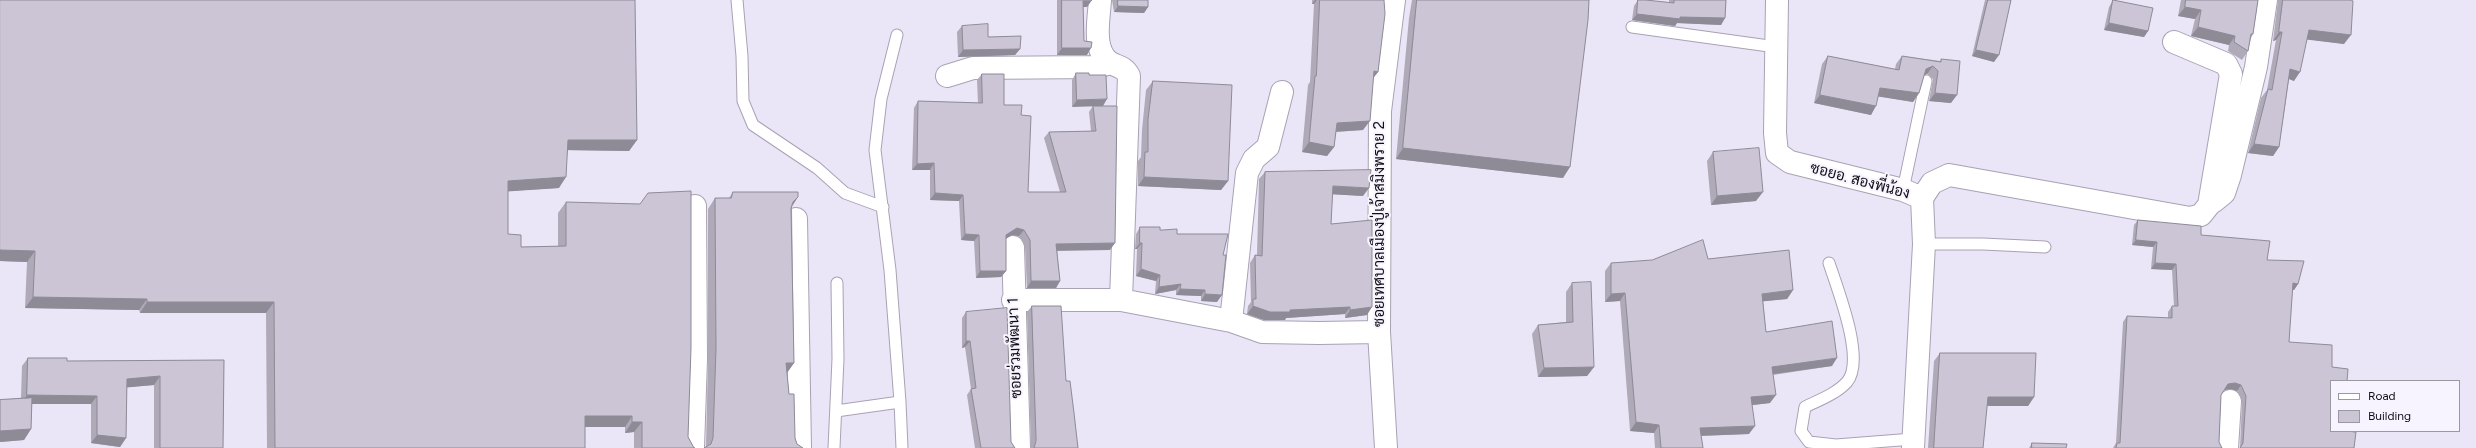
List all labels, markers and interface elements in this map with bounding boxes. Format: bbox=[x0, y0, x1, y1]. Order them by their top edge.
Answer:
street label: ซอยเทศบาลเมืองปู่เจ้าสมิงพราย 2 bbox=[1371, 121, 1389, 327]
street label: ซอยอ. สองพี่น้อง bbox=[1808, 159, 1912, 203]
street label: ซอยร่วมพัฒนา 1 bbox=[1004, 297, 1026, 399]
legend bbox=[2330, 380, 2460, 432]
text: Road bbox=[2368, 389, 2396, 403]
text: Building bbox=[2368, 409, 2411, 423]

